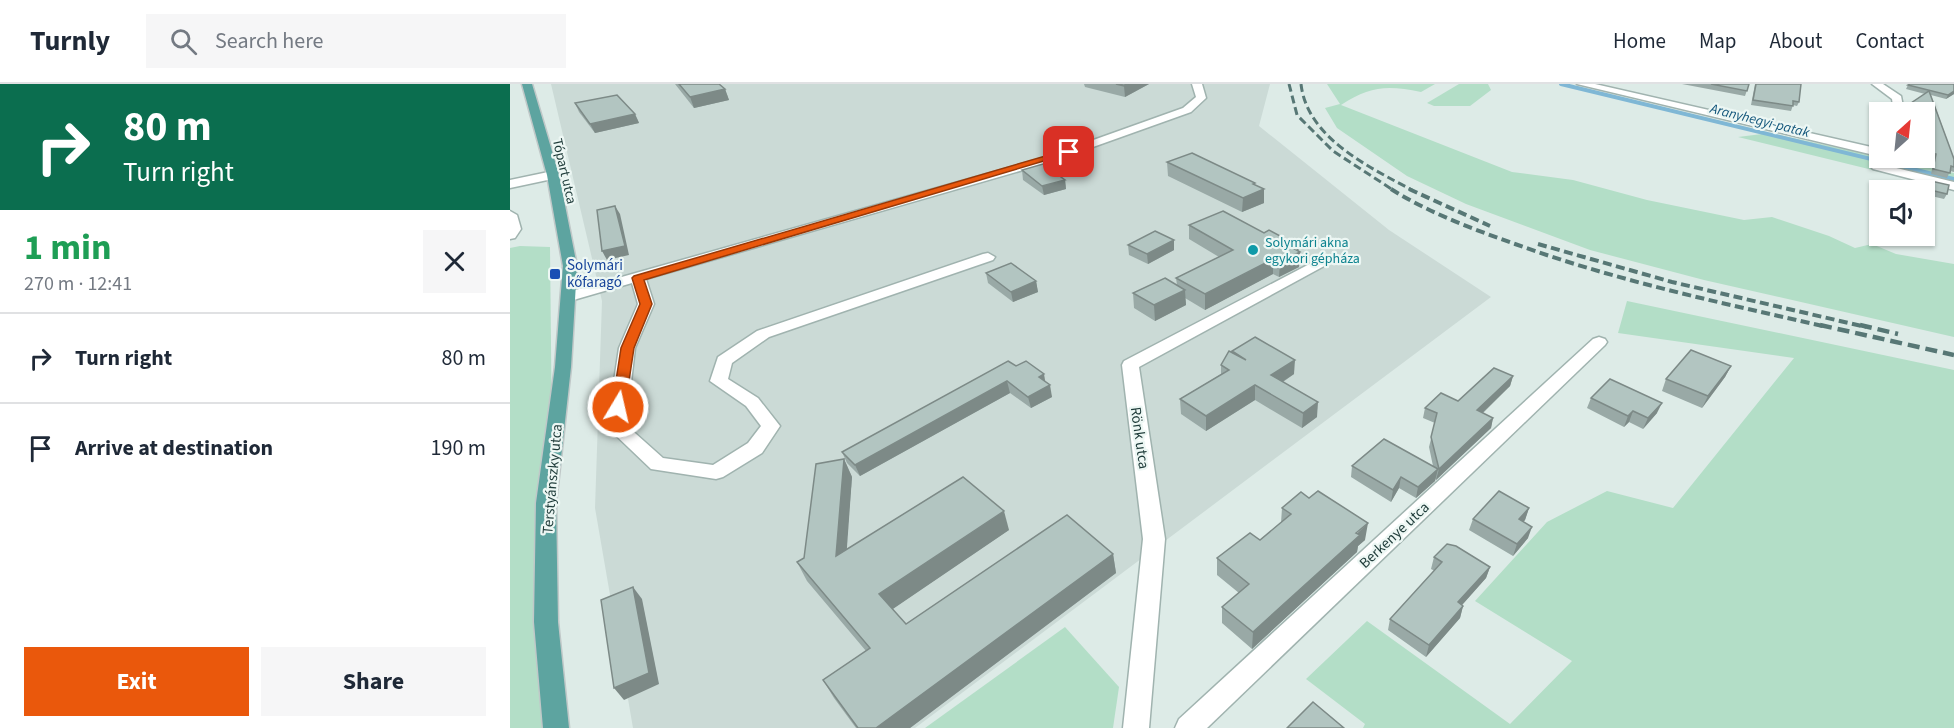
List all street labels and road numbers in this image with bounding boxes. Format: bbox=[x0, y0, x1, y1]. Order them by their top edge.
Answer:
street label: Tópart utca bbox=[547, 137, 581, 206]
street label: Rönk utca bbox=[1125, 406, 1154, 470]
street label: Terstyánszky utca bbox=[537, 423, 568, 535]
street label: Berkenye utca bbox=[1355, 497, 1434, 573]

